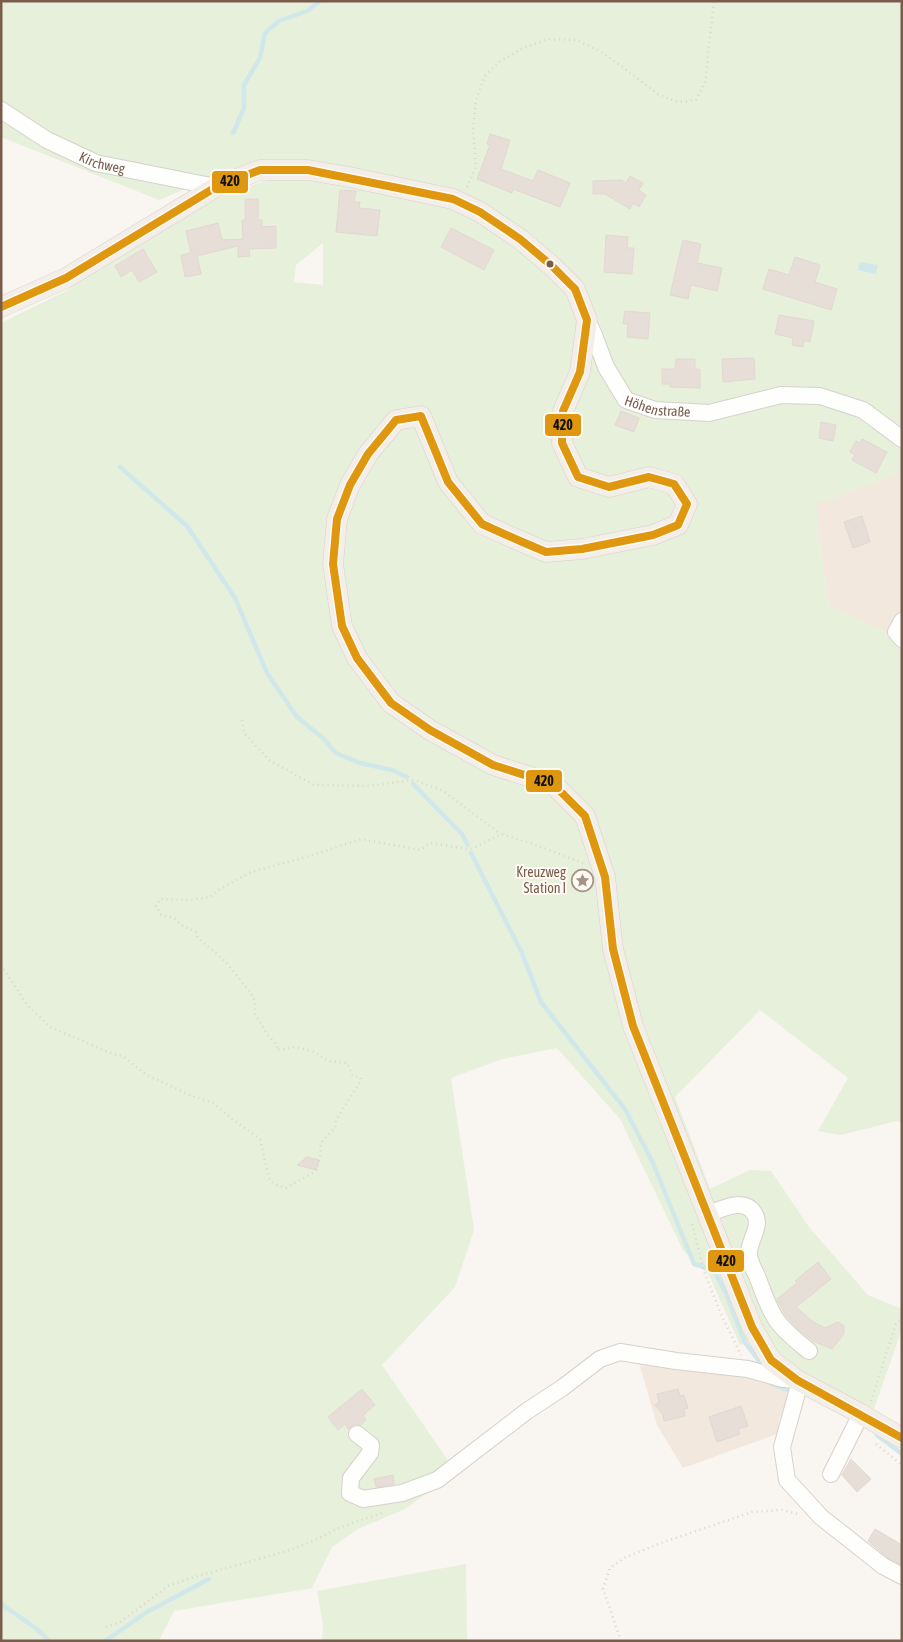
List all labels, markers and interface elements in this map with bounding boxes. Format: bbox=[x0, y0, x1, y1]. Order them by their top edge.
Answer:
street label: Kirchweg bbox=[77, 148, 126, 177]
line badge: 420 bbox=[211, 170, 249, 194]
text: 420 bbox=[219, 173, 240, 189]
unlabelled marker bbox=[545, 259, 555, 269]
street label: Höhenstraße bbox=[623, 392, 691, 420]
line badge: 420 bbox=[544, 413, 582, 437]
text: 420 bbox=[552, 417, 573, 433]
line badge: 420 bbox=[525, 769, 563, 793]
text: 420 bbox=[533, 773, 554, 789]
place label: Kreuzweg Station I bbox=[516, 864, 566, 896]
place icon: Kreuzweg Station I bbox=[570, 868, 594, 892]
line badge: 420 bbox=[707, 1249, 745, 1273]
text: 420 bbox=[715, 1253, 736, 1269]

